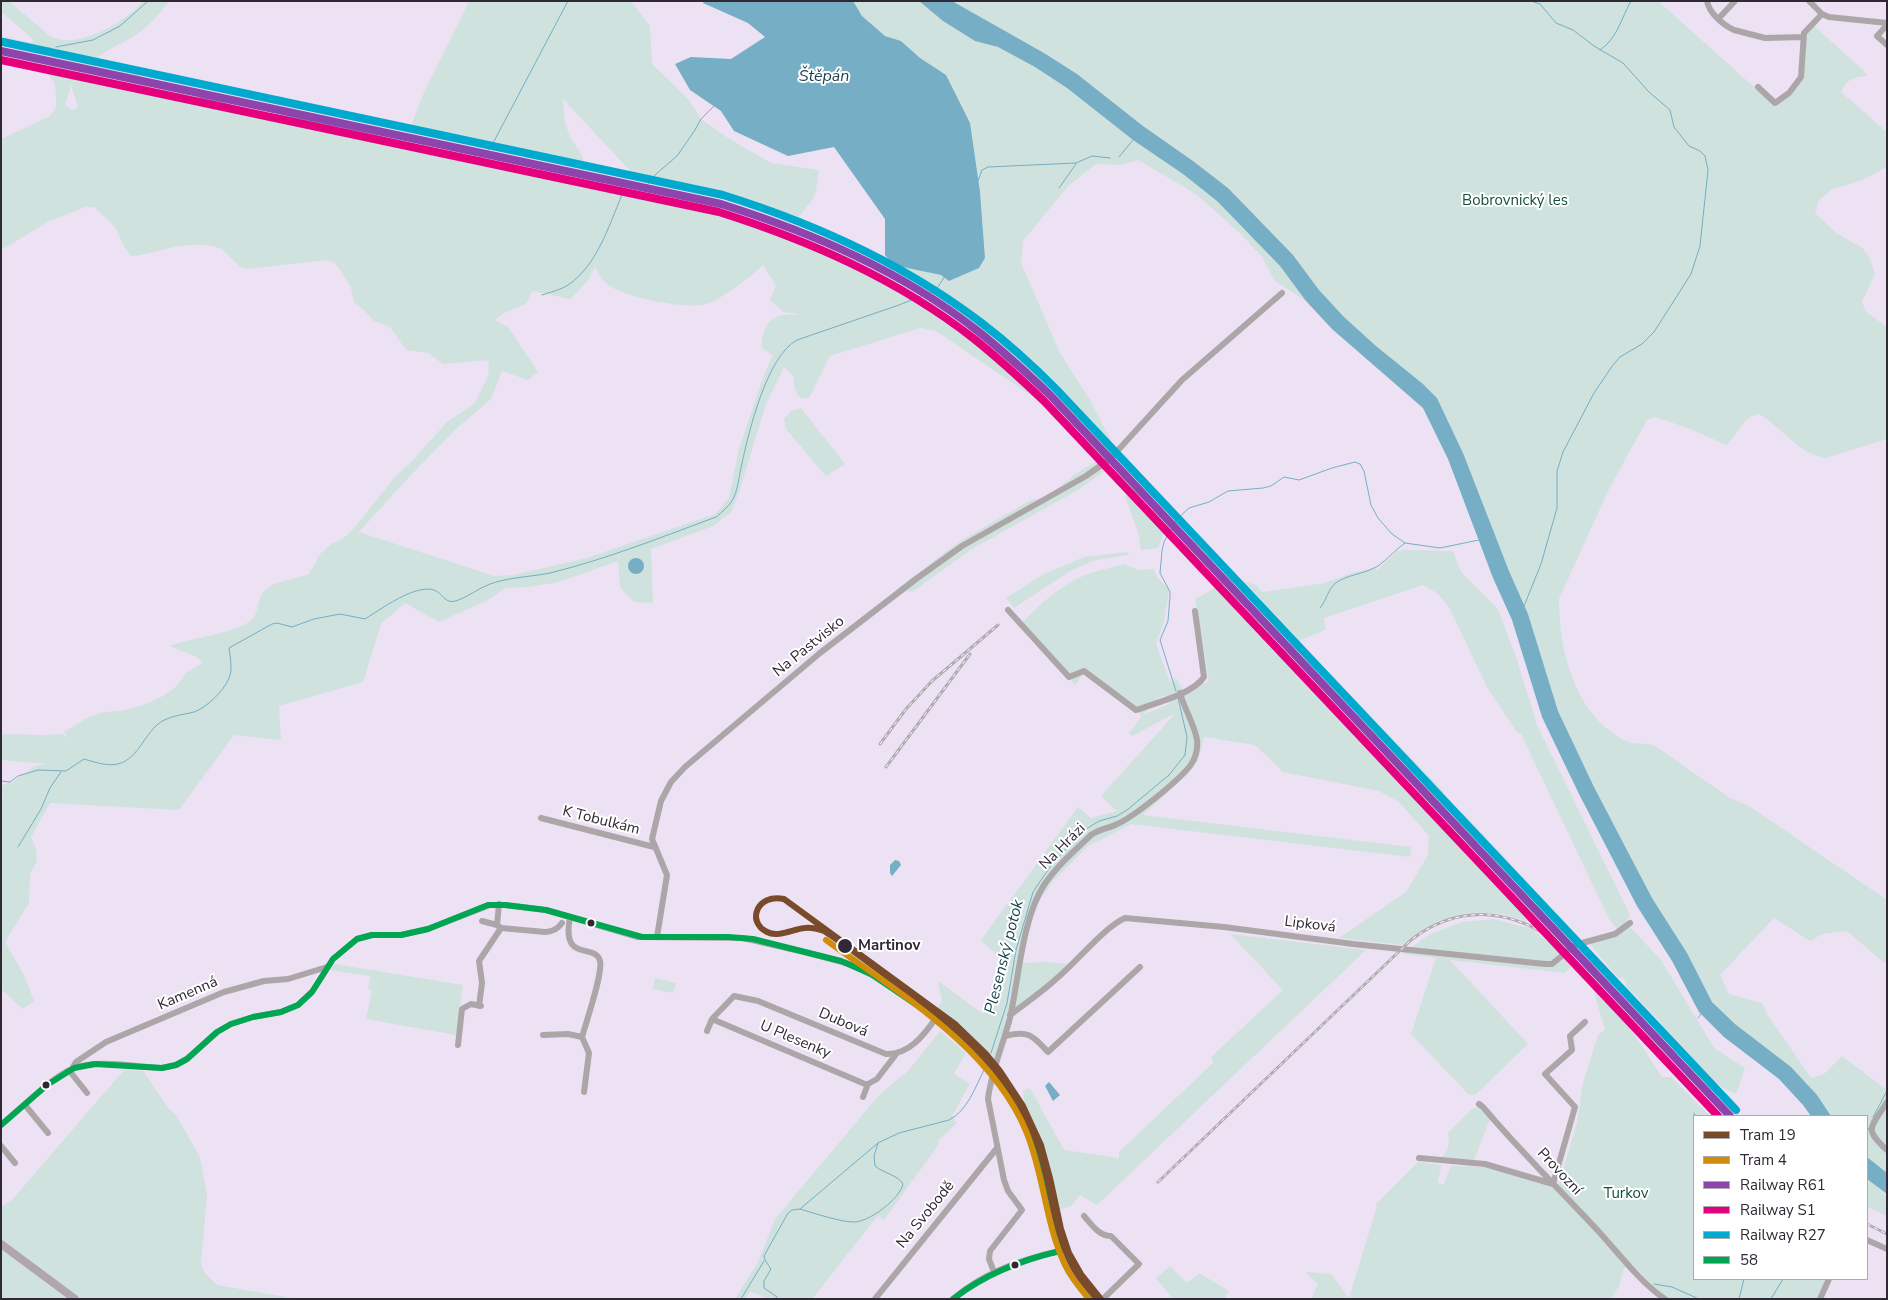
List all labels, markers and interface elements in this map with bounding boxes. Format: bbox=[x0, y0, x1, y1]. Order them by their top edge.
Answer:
water label: Štěpán bbox=[799, 67, 849, 87]
park label: Bobrovnický les bbox=[1462, 192, 1568, 210]
street label: Na Pastvisko bbox=[770, 613, 848, 681]
street label: K Tobulkám bbox=[560, 803, 642, 839]
street label: Na Hrázi bbox=[1036, 820, 1090, 874]
water label: Plesenský potok bbox=[982, 898, 1028, 1016]
street label: Lipková bbox=[1283, 913, 1337, 937]
unlabelled marker bbox=[586, 918, 596, 928]
marker: Martinov bbox=[836, 937, 854, 955]
place label: Martinov bbox=[858, 937, 920, 955]
street label: Kamenná bbox=[155, 973, 221, 1015]
street label: Dubová bbox=[816, 1005, 870, 1041]
street label: U Plesenky bbox=[757, 1017, 833, 1063]
unlabelled marker bbox=[41, 1080, 51, 1090]
legend bbox=[1693, 1115, 1868, 1280]
text: Tram 19 bbox=[1740, 1125, 1796, 1145]
street label: Provozní bbox=[1533, 1145, 1585, 1199]
text: Tram 4 bbox=[1740, 1150, 1787, 1170]
text: Railway R61 bbox=[1740, 1175, 1826, 1195]
street label: Na Svobodě bbox=[893, 1178, 959, 1252]
park label: Turkov bbox=[1604, 1185, 1648, 1203]
text: Railway S1 bbox=[1740, 1200, 1816, 1220]
text: Railway R27 bbox=[1740, 1225, 1826, 1245]
text: 58 bbox=[1740, 1250, 1758, 1270]
unlabelled marker bbox=[1010, 1260, 1020, 1270]

